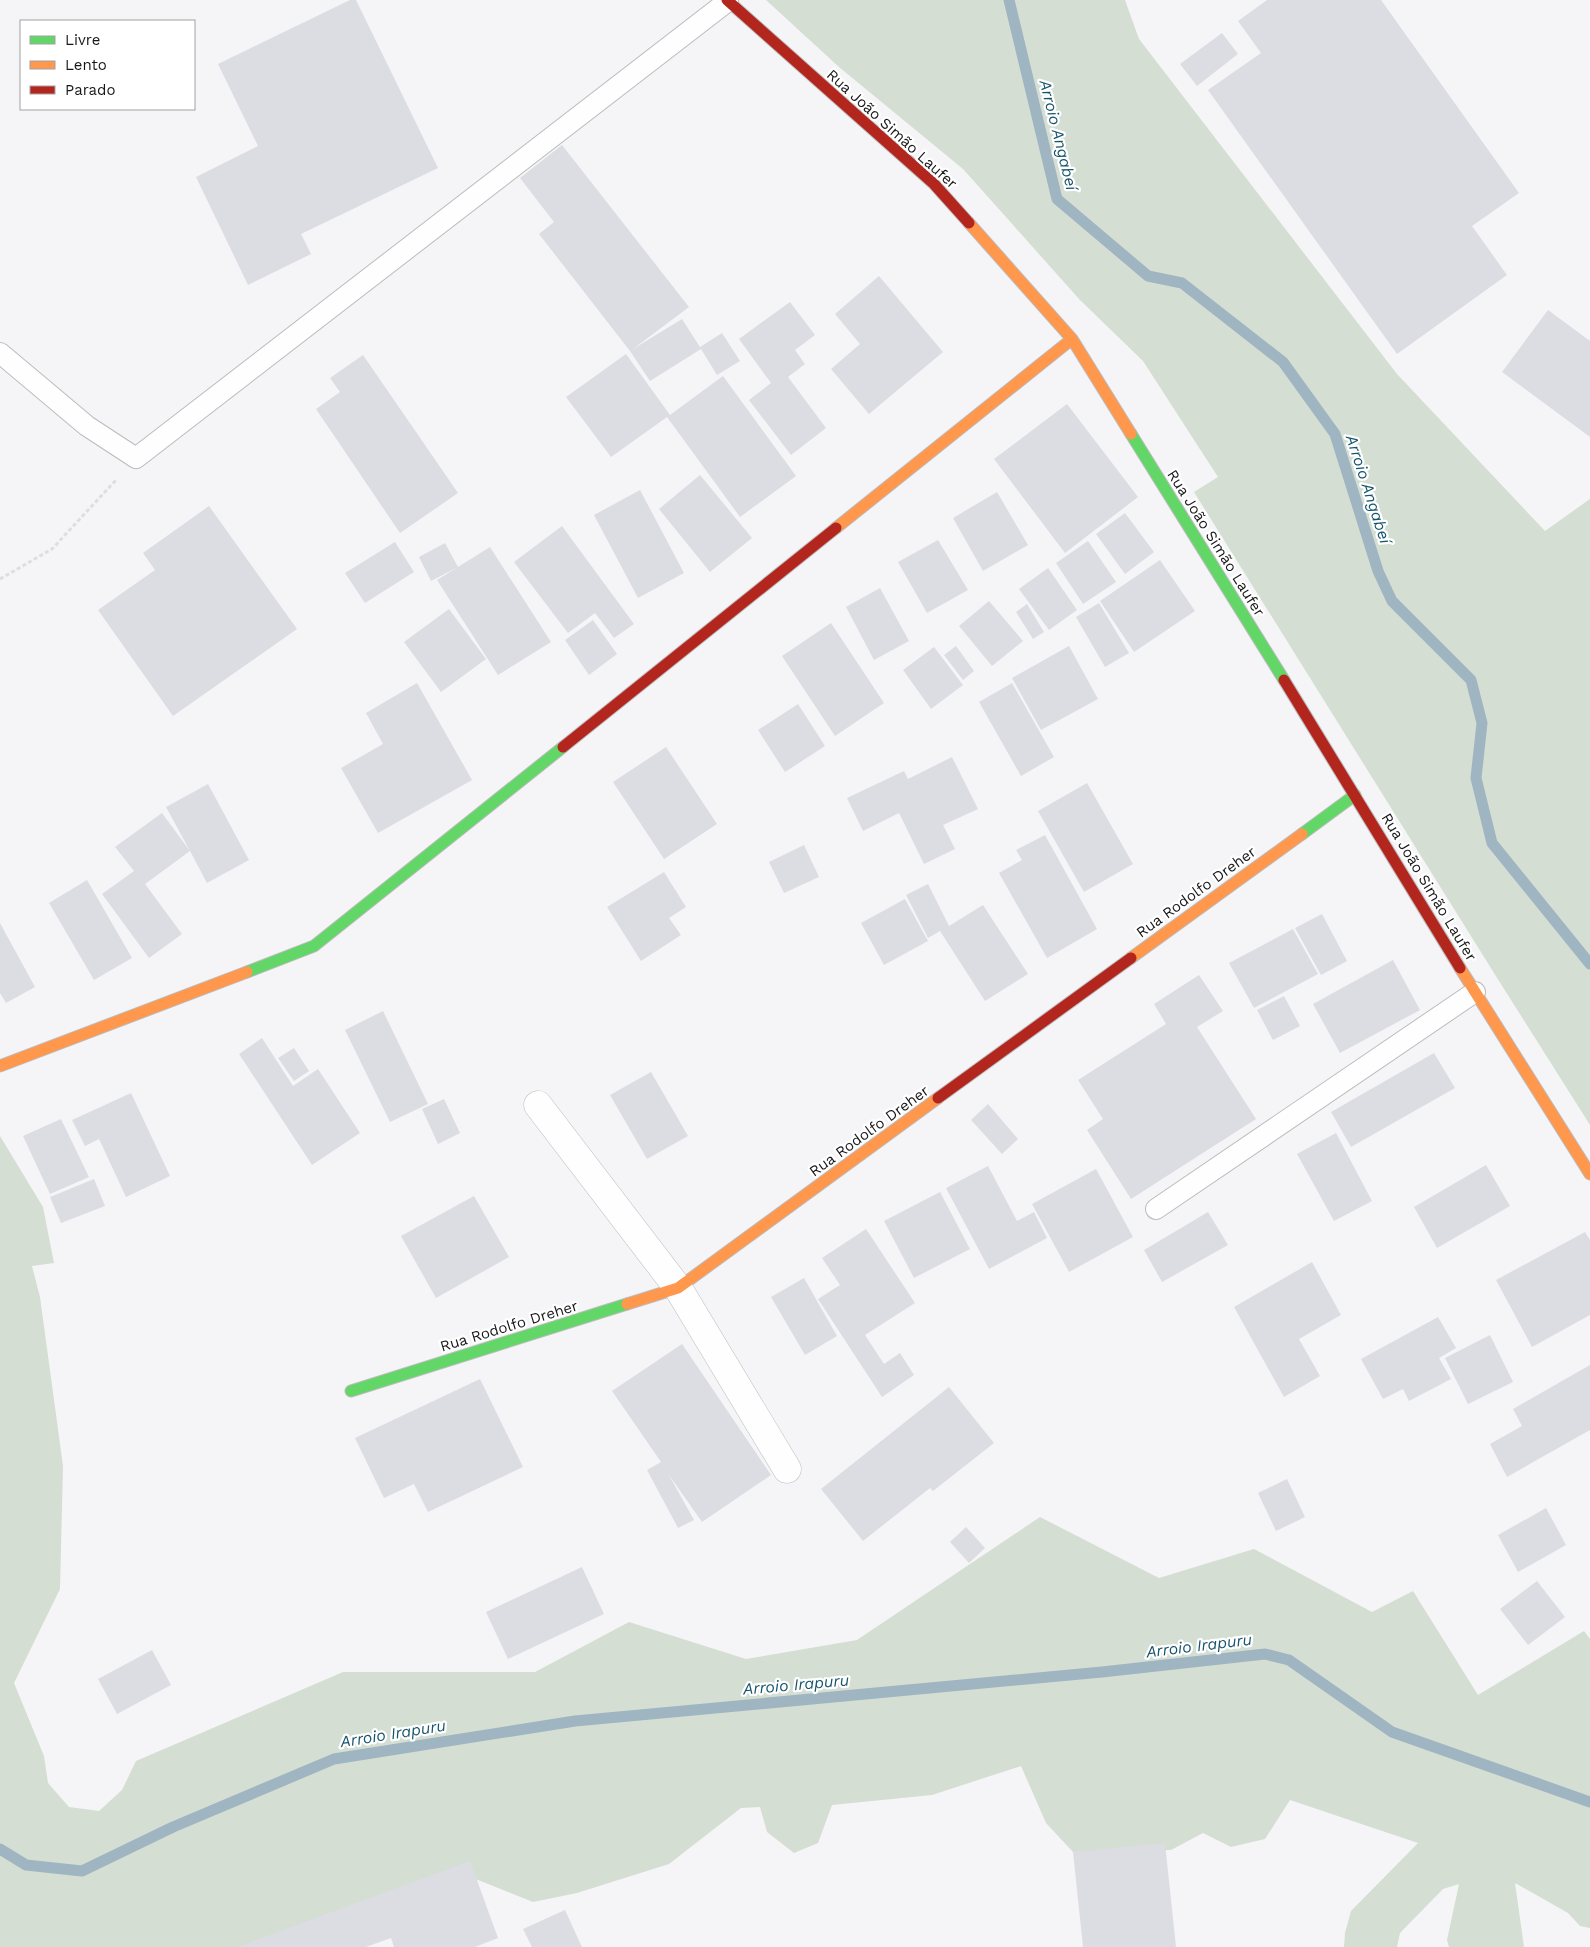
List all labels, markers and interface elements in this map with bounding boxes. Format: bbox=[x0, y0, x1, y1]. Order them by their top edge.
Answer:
legend bbox=[20, 20, 195, 110]
text: Livre bbox=[65, 31, 100, 49]
text: Lento bbox=[65, 56, 107, 74]
street label: Rua João Simão Laufer bbox=[823, 66, 961, 192]
water label: Arroio Angabeí bbox=[1035, 77, 1082, 194]
text: Parado bbox=[65, 81, 115, 99]
water label: Arroio Angabeí bbox=[1342, 432, 1396, 548]
street label: Rua João Simão Laufer bbox=[1163, 466, 1269, 620]
street label: Rua João Simão Laufer bbox=[1378, 810, 1480, 964]
street label: Rua Rodolfo Dreher bbox=[1133, 843, 1259, 941]
street label: Rua Rodolfo Dreher bbox=[806, 1082, 932, 1180]
street label: Rua Rodolfo Dreher bbox=[438, 1296, 580, 1356]
water label: Arroio Irapuru bbox=[1144, 1630, 1253, 1662]
water label: Arroio Irapuru bbox=[741, 1670, 850, 1699]
water label: Arroio Irapuru bbox=[338, 1716, 448, 1751]

